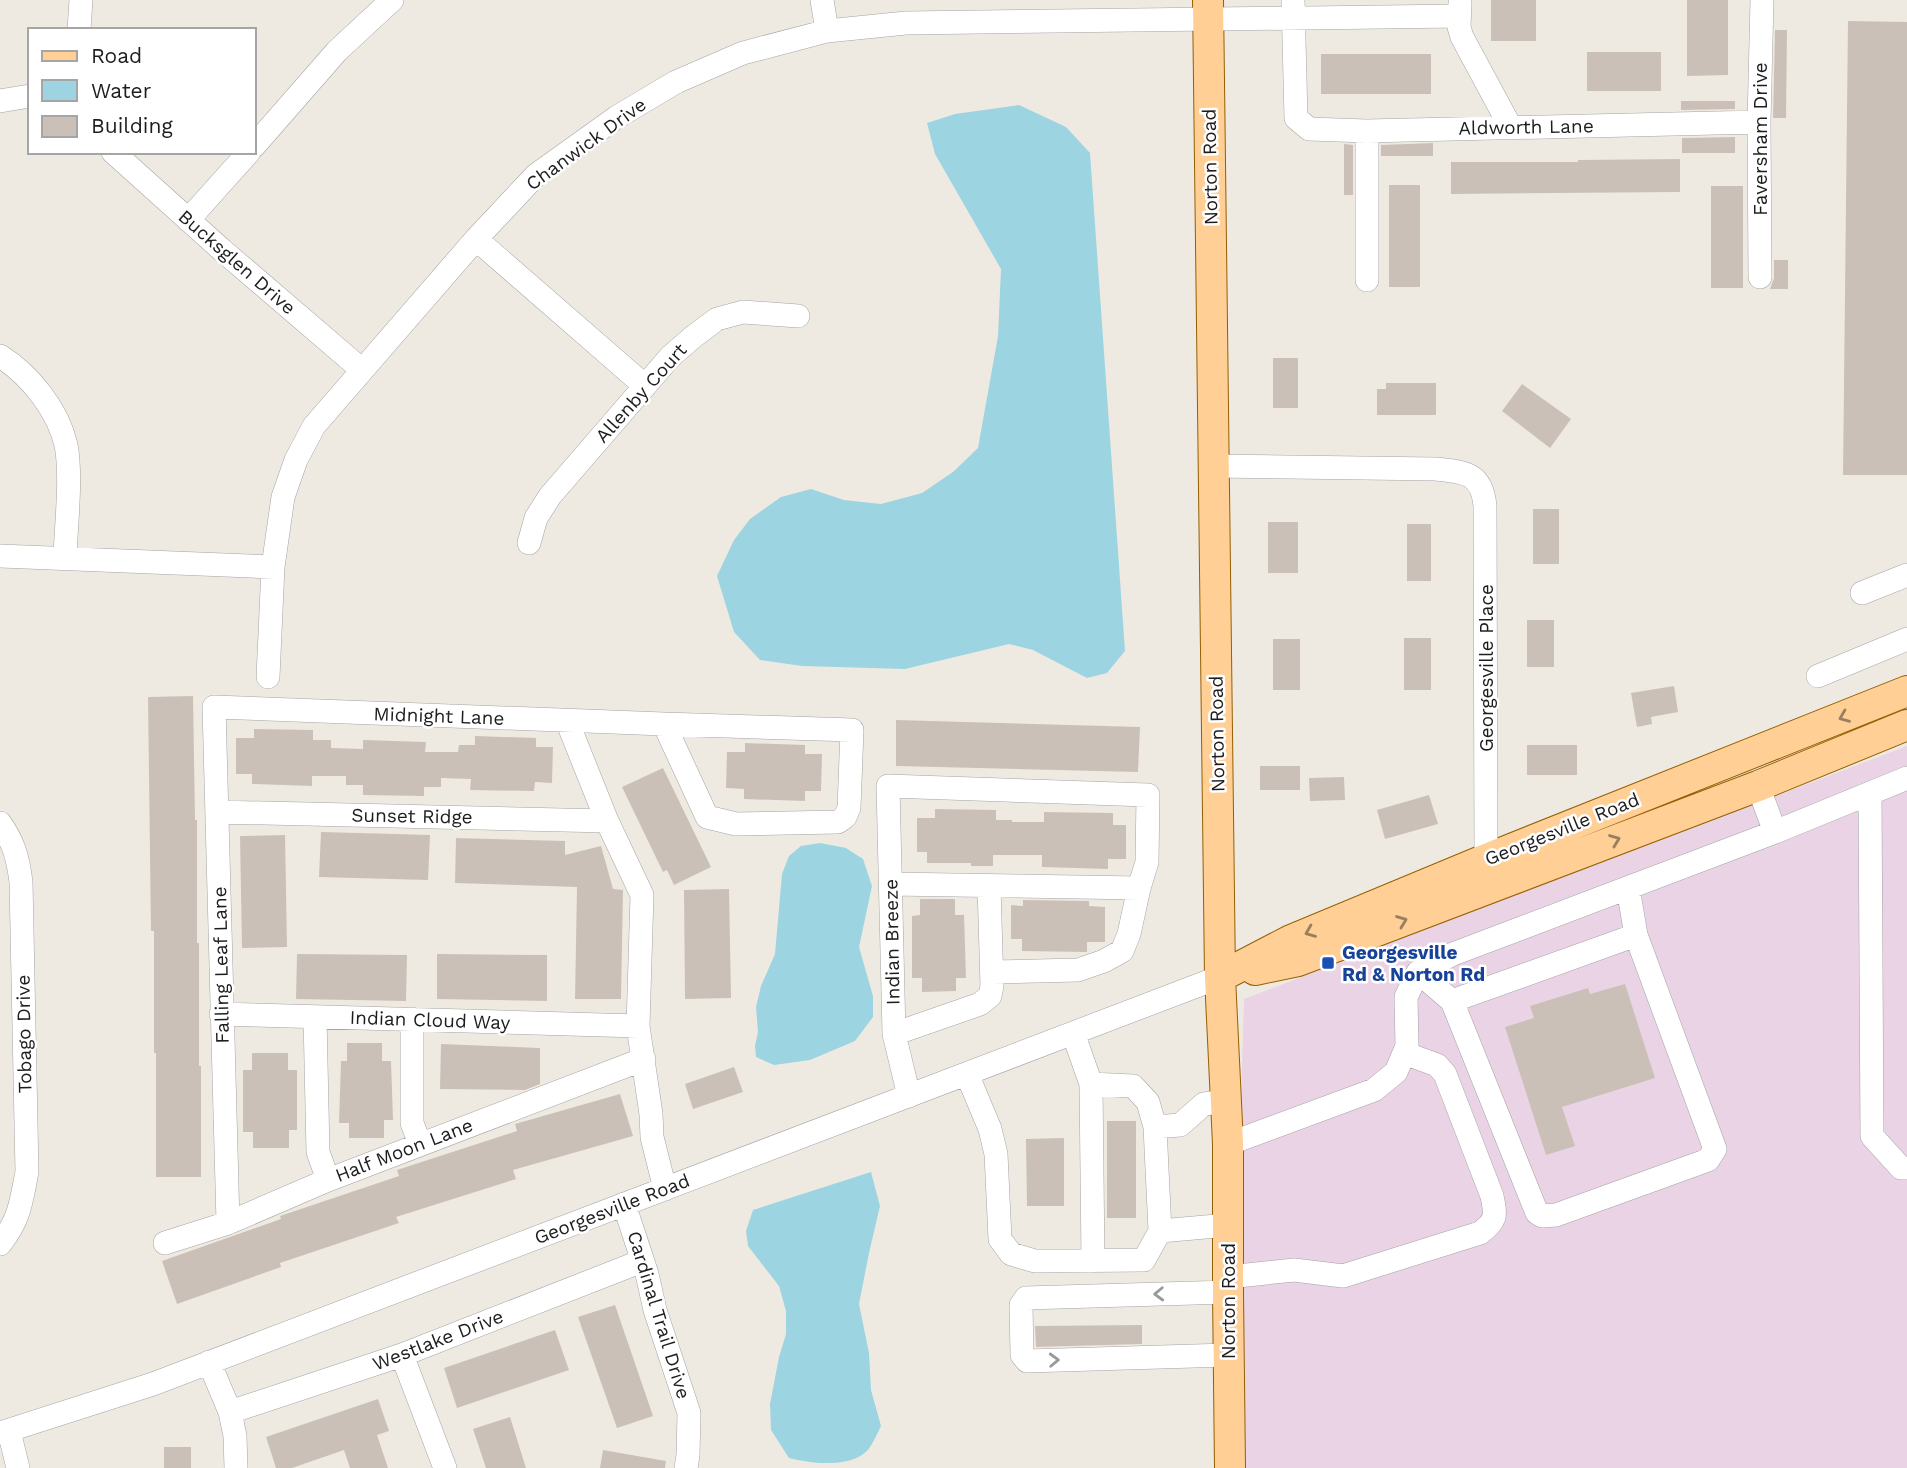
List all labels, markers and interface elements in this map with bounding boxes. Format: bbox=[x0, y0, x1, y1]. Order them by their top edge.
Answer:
legend bbox=[28, 28, 256, 154]
text: Road bbox=[91, 43, 142, 68]
street label: Faversham Drive bbox=[1749, 62, 1772, 216]
text: Water bbox=[91, 78, 152, 103]
street label: Chanwick Drive bbox=[521, 93, 651, 195]
street label: Norton Road bbox=[1197, 109, 1223, 225]
text: Building bbox=[91, 113, 173, 138]
street label: Aldworth Lane bbox=[1458, 114, 1594, 140]
street label: Bucksglen Drive bbox=[174, 205, 300, 319]
street label: Allenby Court bbox=[590, 339, 692, 447]
street label: Georgesville Place bbox=[1475, 584, 1498, 752]
street label: Norton Road bbox=[1204, 676, 1230, 792]
street label: Midnight Lane bbox=[373, 702, 505, 730]
one-way arrow bbox=[1838, 708, 1850, 722]
street label: Georgesville Road bbox=[1481, 788, 1643, 870]
street label: Sunset Ridge bbox=[351, 803, 473, 829]
one-way arrow bbox=[1608, 835, 1620, 849]
street label: Indian Breeze bbox=[879, 879, 905, 1005]
street label: Falling Leaf Lane bbox=[208, 886, 234, 1044]
one-way arrow bbox=[1396, 915, 1408, 929]
one-way arrow bbox=[1304, 924, 1317, 938]
place label: Georgesville Rd & Norton Rd bbox=[1342, 941, 1485, 986]
marker: Georgesville Rd & Norton Rd bbox=[1320, 955, 1336, 971]
street label: Tobago Drive bbox=[11, 974, 37, 1094]
street label: Indian Cloud Way bbox=[349, 1006, 511, 1034]
street label: Half Moon Lane bbox=[332, 1113, 476, 1187]
street label: Georgesville Road bbox=[531, 1169, 693, 1249]
street label: Cardinal Trail Drive bbox=[623, 1228, 695, 1402]
street label: Norton Road bbox=[1217, 1243, 1240, 1359]
one-way arrow bbox=[1154, 1286, 1165, 1301]
street label: Westlake Drive bbox=[369, 1304, 507, 1376]
one-way arrow bbox=[1049, 1353, 1060, 1368]

